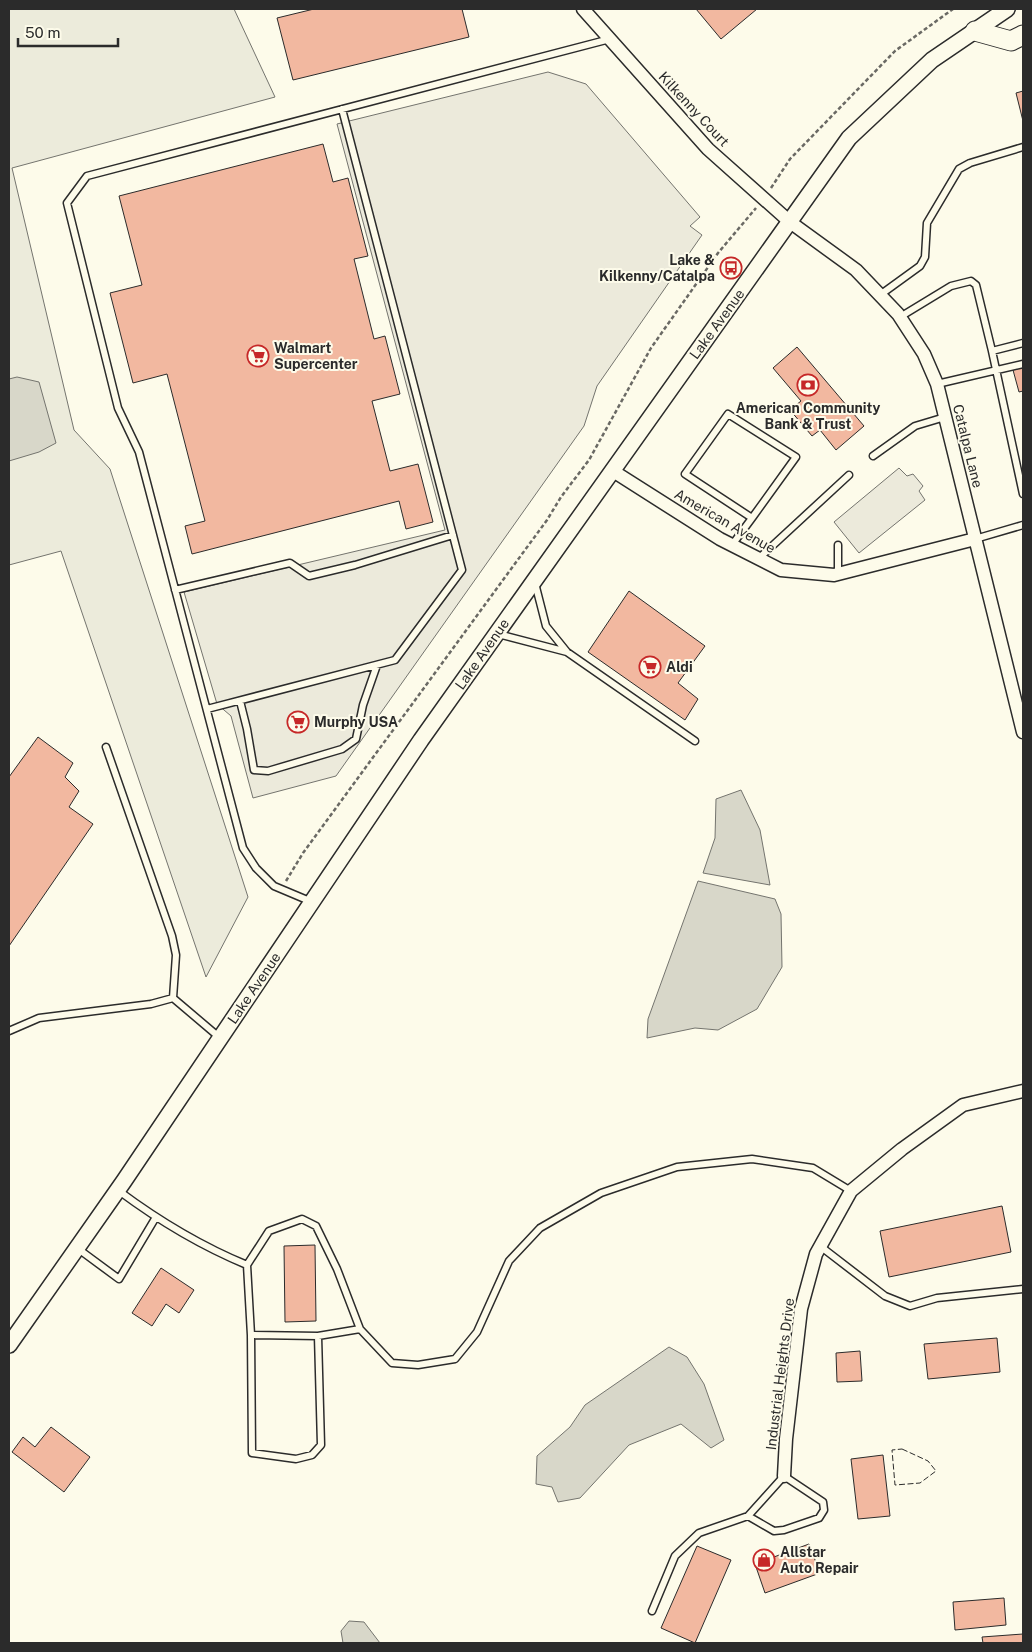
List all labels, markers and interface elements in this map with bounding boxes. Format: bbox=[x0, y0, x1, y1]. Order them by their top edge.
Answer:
scale bar bbox=[18, 15, 118, 47]
text: 50 m bbox=[25, 24, 60, 41]
street label: Kilkenny Court bbox=[655, 68, 733, 150]
place label: Lake & Kilkenny/Catalpa bbox=[599, 252, 715, 284]
bus stop icon: Lake & Kilkenny/Catalpa bbox=[719, 256, 743, 280]
street label: Lake Avenue bbox=[686, 286, 748, 362]
place label: Walmart Supercenter bbox=[274, 340, 358, 372]
supermarket icon: Walmart Supercenter bbox=[246, 344, 270, 368]
bank icon: American Community Bank & Trust bbox=[796, 373, 820, 397]
place label: American Community Bank & Trust bbox=[736, 400, 880, 432]
street label: Catalpa Lane bbox=[950, 403, 986, 489]
street label: American Avenue bbox=[672, 486, 778, 556]
street label: Lake Avenue bbox=[452, 616, 512, 692]
supermarket icon: Aldi bbox=[638, 655, 662, 679]
place label: Aldi bbox=[666, 659, 693, 675]
supermarket icon: Murphy USA bbox=[286, 710, 310, 734]
place label: Murphy USA bbox=[314, 714, 398, 730]
street label: Lake Avenue bbox=[224, 949, 284, 1027]
street label: Industrial Heights Drive bbox=[763, 1297, 797, 1451]
place label: Allstar Auto Repair bbox=[780, 1544, 859, 1576]
shop icon: Allstar Auto Repair bbox=[752, 1548, 776, 1572]

